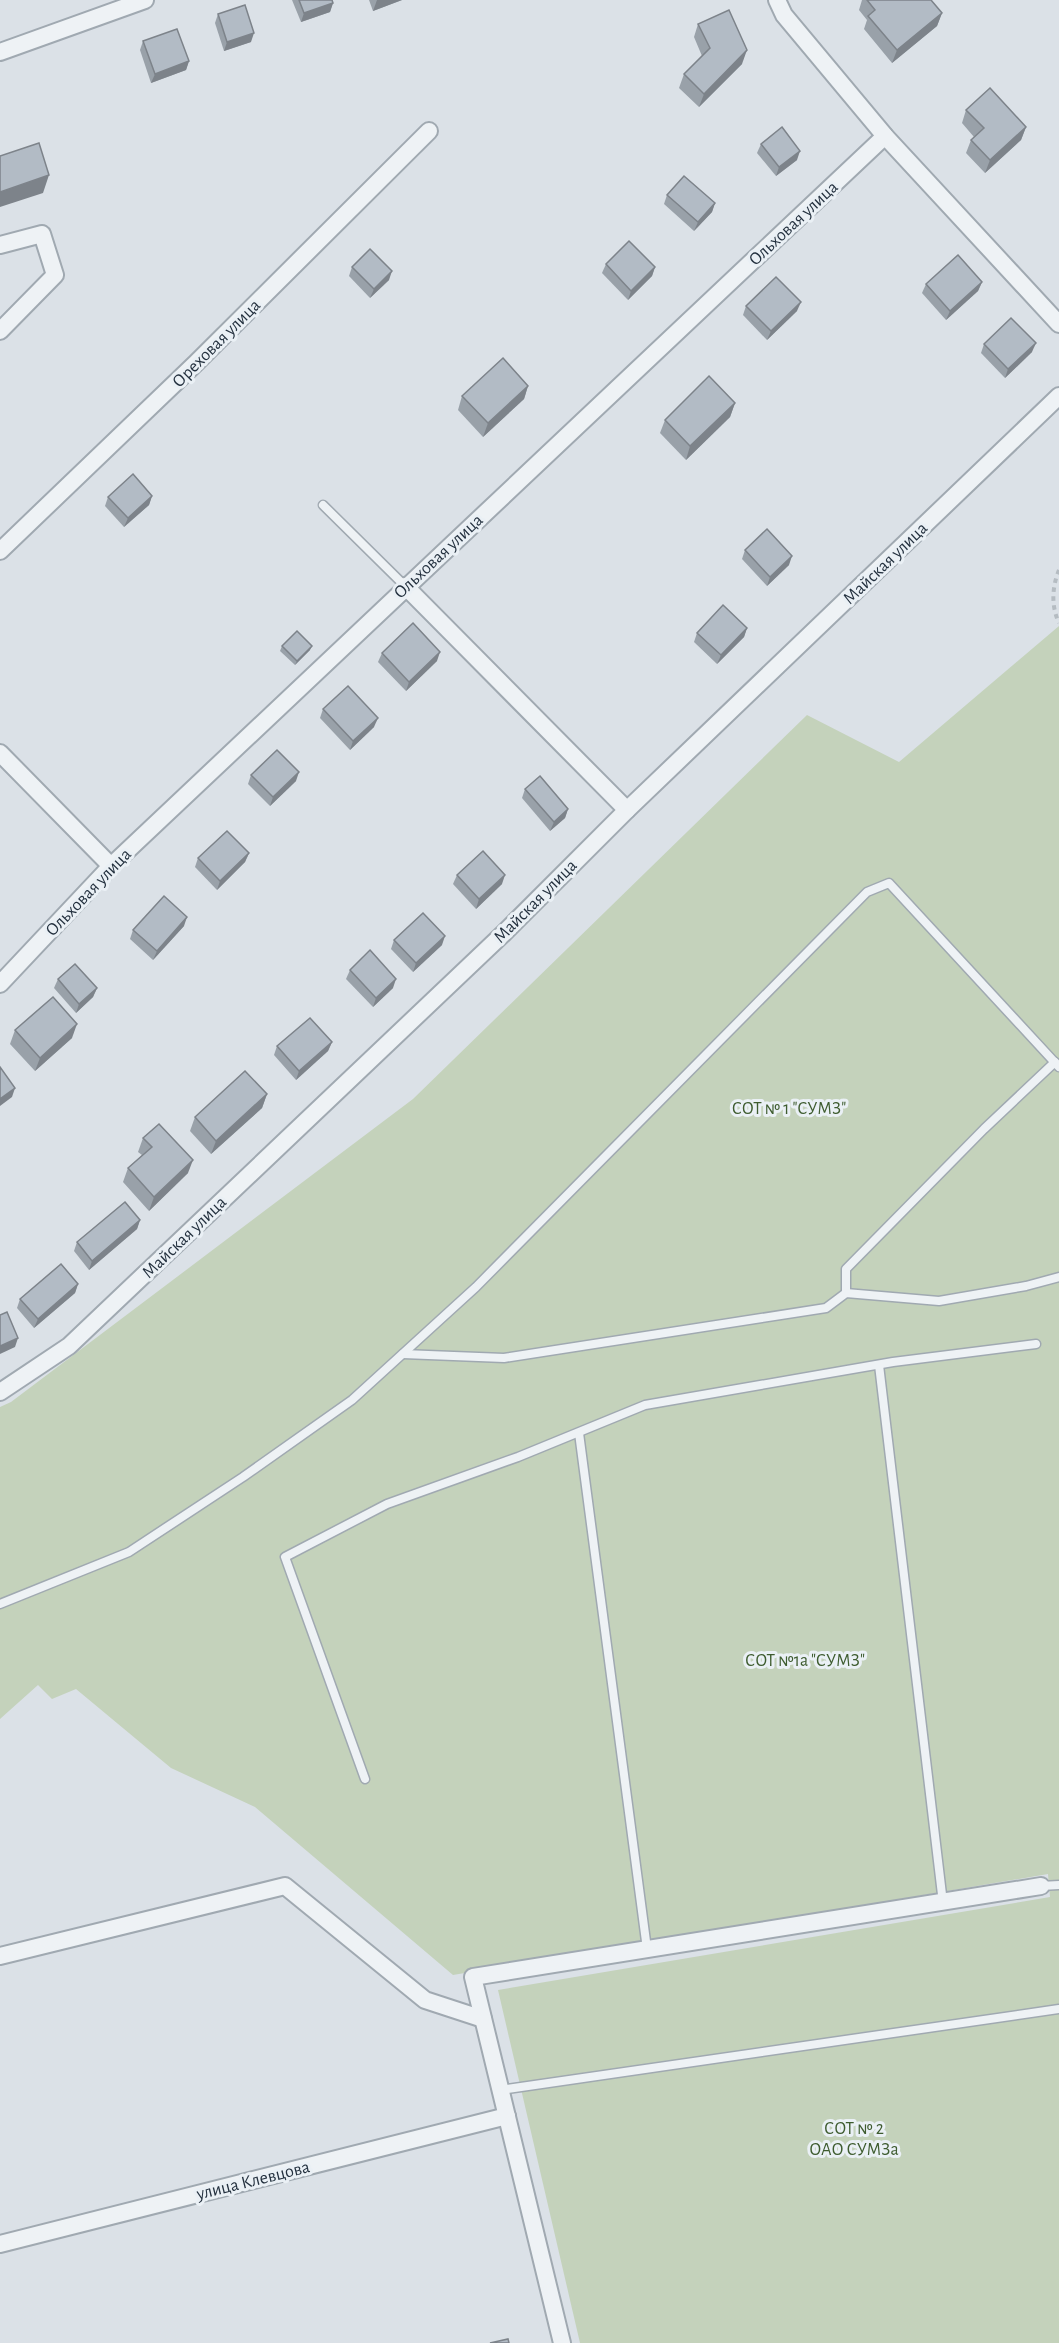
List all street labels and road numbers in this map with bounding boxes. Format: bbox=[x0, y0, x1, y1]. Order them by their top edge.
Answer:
street label: Ольховая улица bbox=[746, 178, 842, 269]
street label: Ореховая улица bbox=[169, 296, 264, 391]
street label: Ольховая улица bbox=[391, 511, 487, 602]
street label: Майская улица bbox=[840, 519, 931, 608]
street label: Ольховая улица bbox=[42, 845, 135, 940]
street label: Майская улица bbox=[491, 857, 581, 947]
street label: Майская улица bbox=[139, 1193, 230, 1282]
street label: улица Клевцова bbox=[194, 2158, 312, 2204]

